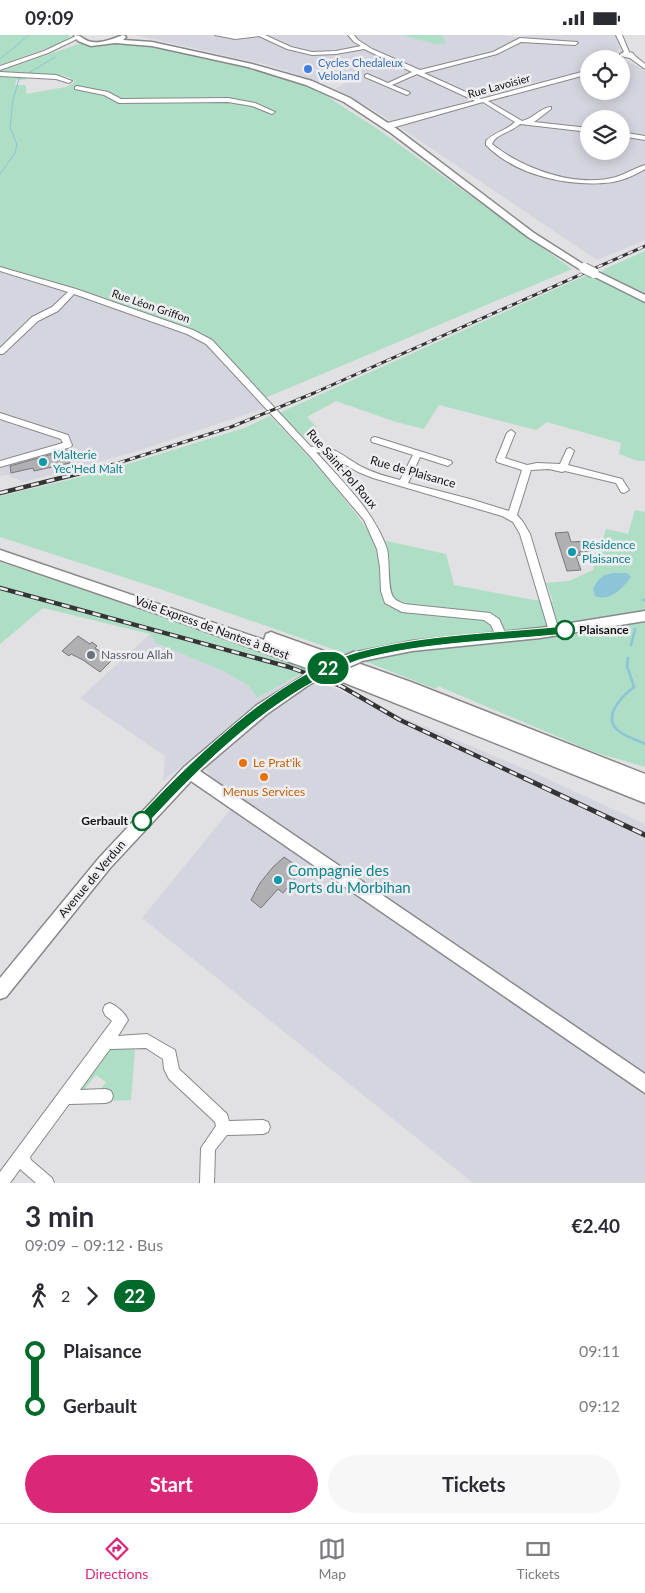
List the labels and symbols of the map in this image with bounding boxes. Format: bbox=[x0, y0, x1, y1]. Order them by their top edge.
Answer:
place label: Cycles Chedaleux Veloland bbox=[318, 56, 403, 82]
marker: Cycles Chedaleux Veloland bbox=[302, 63, 314, 75]
street label: Rue Lavoisier bbox=[466, 71, 531, 100]
street label: Rue Léon Griffon bbox=[110, 286, 192, 325]
street label: Rue Saint-Pol Roux bbox=[304, 426, 381, 511]
place label: Malterie Yec'Hed Malt bbox=[53, 447, 124, 476]
street label: Rue de Plaisance bbox=[369, 452, 458, 491]
marker: Malterie Yec'Hed Malt bbox=[37, 456, 49, 468]
place label: Résidence Plaisance bbox=[582, 537, 635, 566]
marker: Résidence Plaisance bbox=[566, 546, 578, 558]
street label: Voie Express de Nantes à Brest bbox=[133, 593, 292, 663]
marker: Plaisance bbox=[555, 620, 575, 640]
place label: Plaisance bbox=[579, 622, 629, 637]
place label: Nassrou Allah bbox=[101, 647, 173, 662]
marker: Nassrou Allah bbox=[85, 649, 97, 661]
line badge: 22 bbox=[306, 652, 350, 684]
place label: Le Prat'ik bbox=[253, 755, 302, 770]
marker: Le Prat'ik bbox=[237, 757, 249, 769]
marker: Menus Services bbox=[258, 771, 270, 783]
place label: Menus Services bbox=[223, 784, 305, 799]
marker: Gerbault bbox=[132, 811, 152, 831]
place label: Gerbault bbox=[81, 813, 129, 828]
street label: Avenue de Verdun bbox=[55, 837, 128, 920]
place label: Compagnie des Ports du Morbihan bbox=[288, 861, 411, 896]
marker: Compagnie des Ports du Morbihan bbox=[272, 874, 284, 886]

